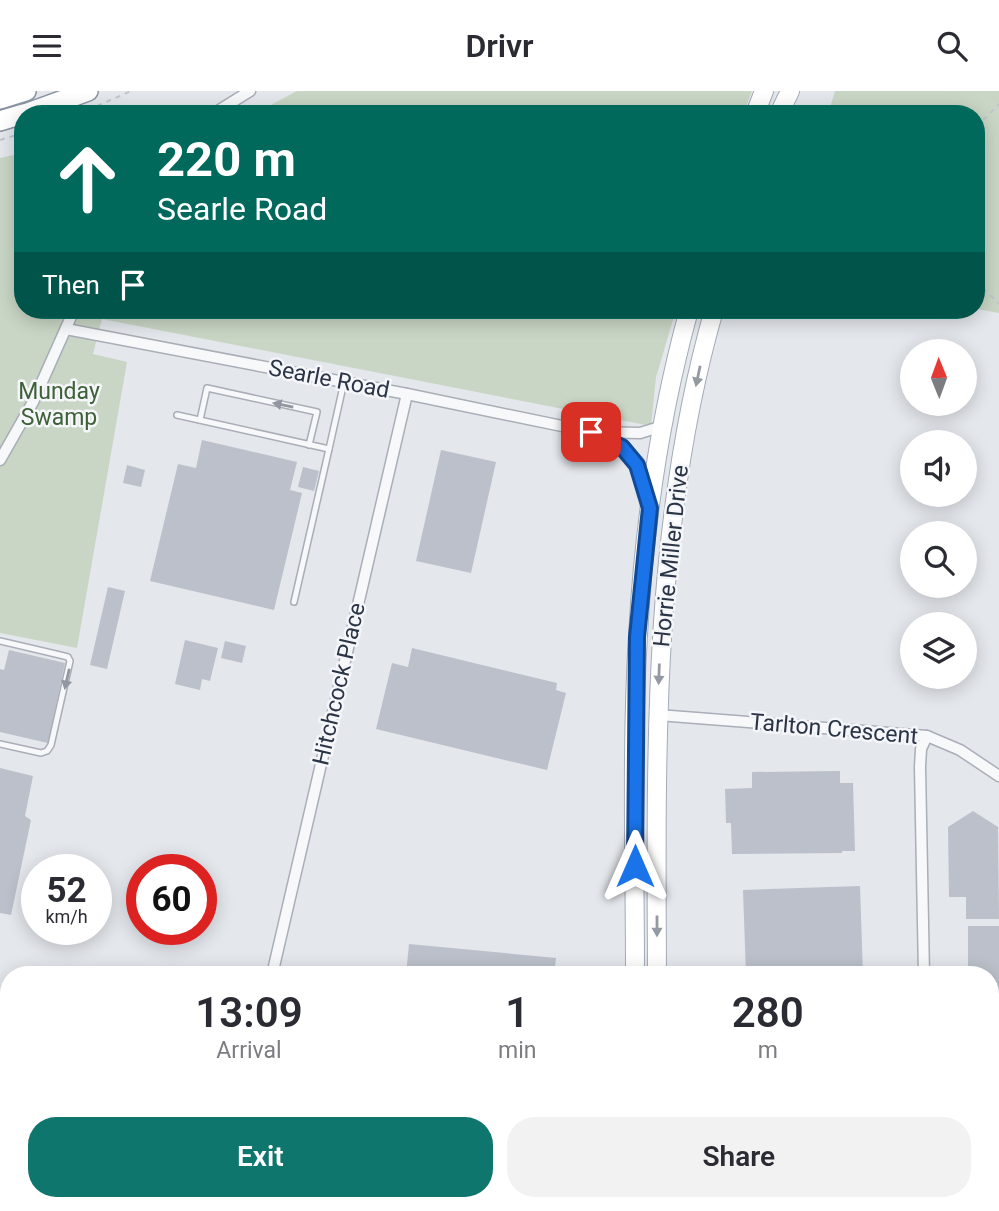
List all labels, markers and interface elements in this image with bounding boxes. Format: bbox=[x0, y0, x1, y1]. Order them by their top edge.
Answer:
icon: menu bbox=[28, 27, 66, 65]
text: Drivr bbox=[465, 27, 534, 65]
icon: search bbox=[933, 27, 971, 65]
text: 220 m bbox=[157, 131, 296, 188]
icon: ahead bbox=[42, 133, 133, 224]
text: Searle Road bbox=[157, 190, 327, 228]
icon: arrive bbox=[114, 266, 152, 304]
text: Then bbox=[42, 270, 100, 300]
north arrow bbox=[900, 339, 976, 417]
map controls bbox=[900, 339, 977, 689]
street label: Searle Road bbox=[266, 354, 392, 404]
one-way arrow bbox=[692, 365, 703, 387]
park label: Munday Swamp bbox=[18, 378, 100, 431]
one-way arrow bbox=[272, 399, 294, 410]
pin bbox=[561, 402, 621, 462]
icon: arrive bbox=[572, 413, 610, 451]
button: sound bbox=[900, 430, 977, 507]
street label: Horrie Miller Drive bbox=[648, 464, 694, 648]
button: search bbox=[900, 521, 977, 598]
street label: Hitchcock Place bbox=[307, 600, 371, 768]
button: layers bbox=[900, 612, 977, 689]
one-way arrow bbox=[654, 663, 665, 685]
one-way arrow bbox=[61, 668, 72, 690]
street label: Tarlton Crescent bbox=[749, 708, 919, 750]
position arrow bbox=[598, 829, 672, 903]
speed limit sign: 60 bbox=[126, 854, 217, 945]
text: 52 bbox=[46, 870, 87, 911]
text: km/h bbox=[45, 906, 88, 927]
one-way arrow bbox=[651, 915, 663, 937]
text: 13:09 bbox=[195, 988, 303, 1037]
text: 1 bbox=[505, 988, 529, 1037]
text: 280 bbox=[732, 988, 804, 1037]
text: Arrival bbox=[216, 1037, 282, 1064]
text: min bbox=[498, 1037, 536, 1064]
text: m bbox=[758, 1037, 778, 1064]
button: Exit bbox=[28, 1117, 493, 1197]
button: Share bbox=[507, 1117, 971, 1197]

